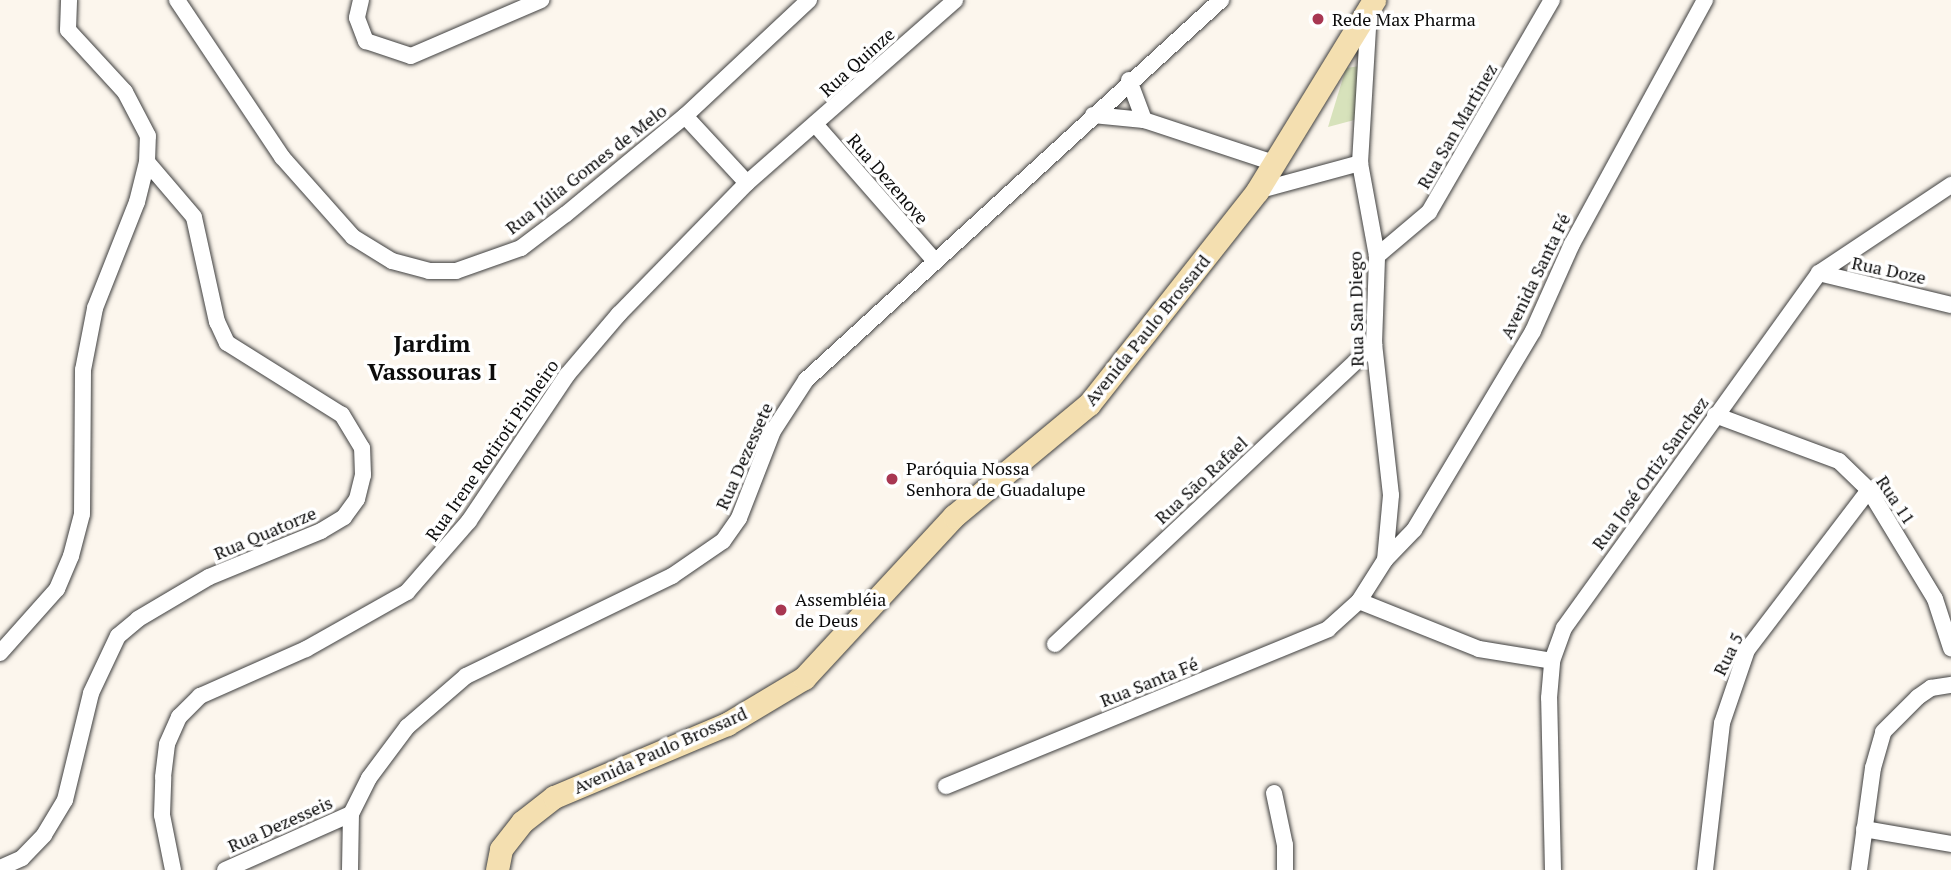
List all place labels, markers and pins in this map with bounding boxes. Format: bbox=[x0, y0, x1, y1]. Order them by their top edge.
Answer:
place label: Rede Max Pharma bbox=[1332, 8, 1476, 30]
marker: Rede Max Pharma bbox=[1310, 11, 1326, 27]
place label: Paróquia Nossa Senhora de Guadalupe bbox=[906, 458, 1086, 500]
marker: Paróquia Nossa Senhora de Guadalupe bbox=[884, 471, 900, 487]
place label: Assembléia de Deus bbox=[795, 589, 886, 632]
marker: Assembléia de Deus bbox=[773, 602, 789, 618]

